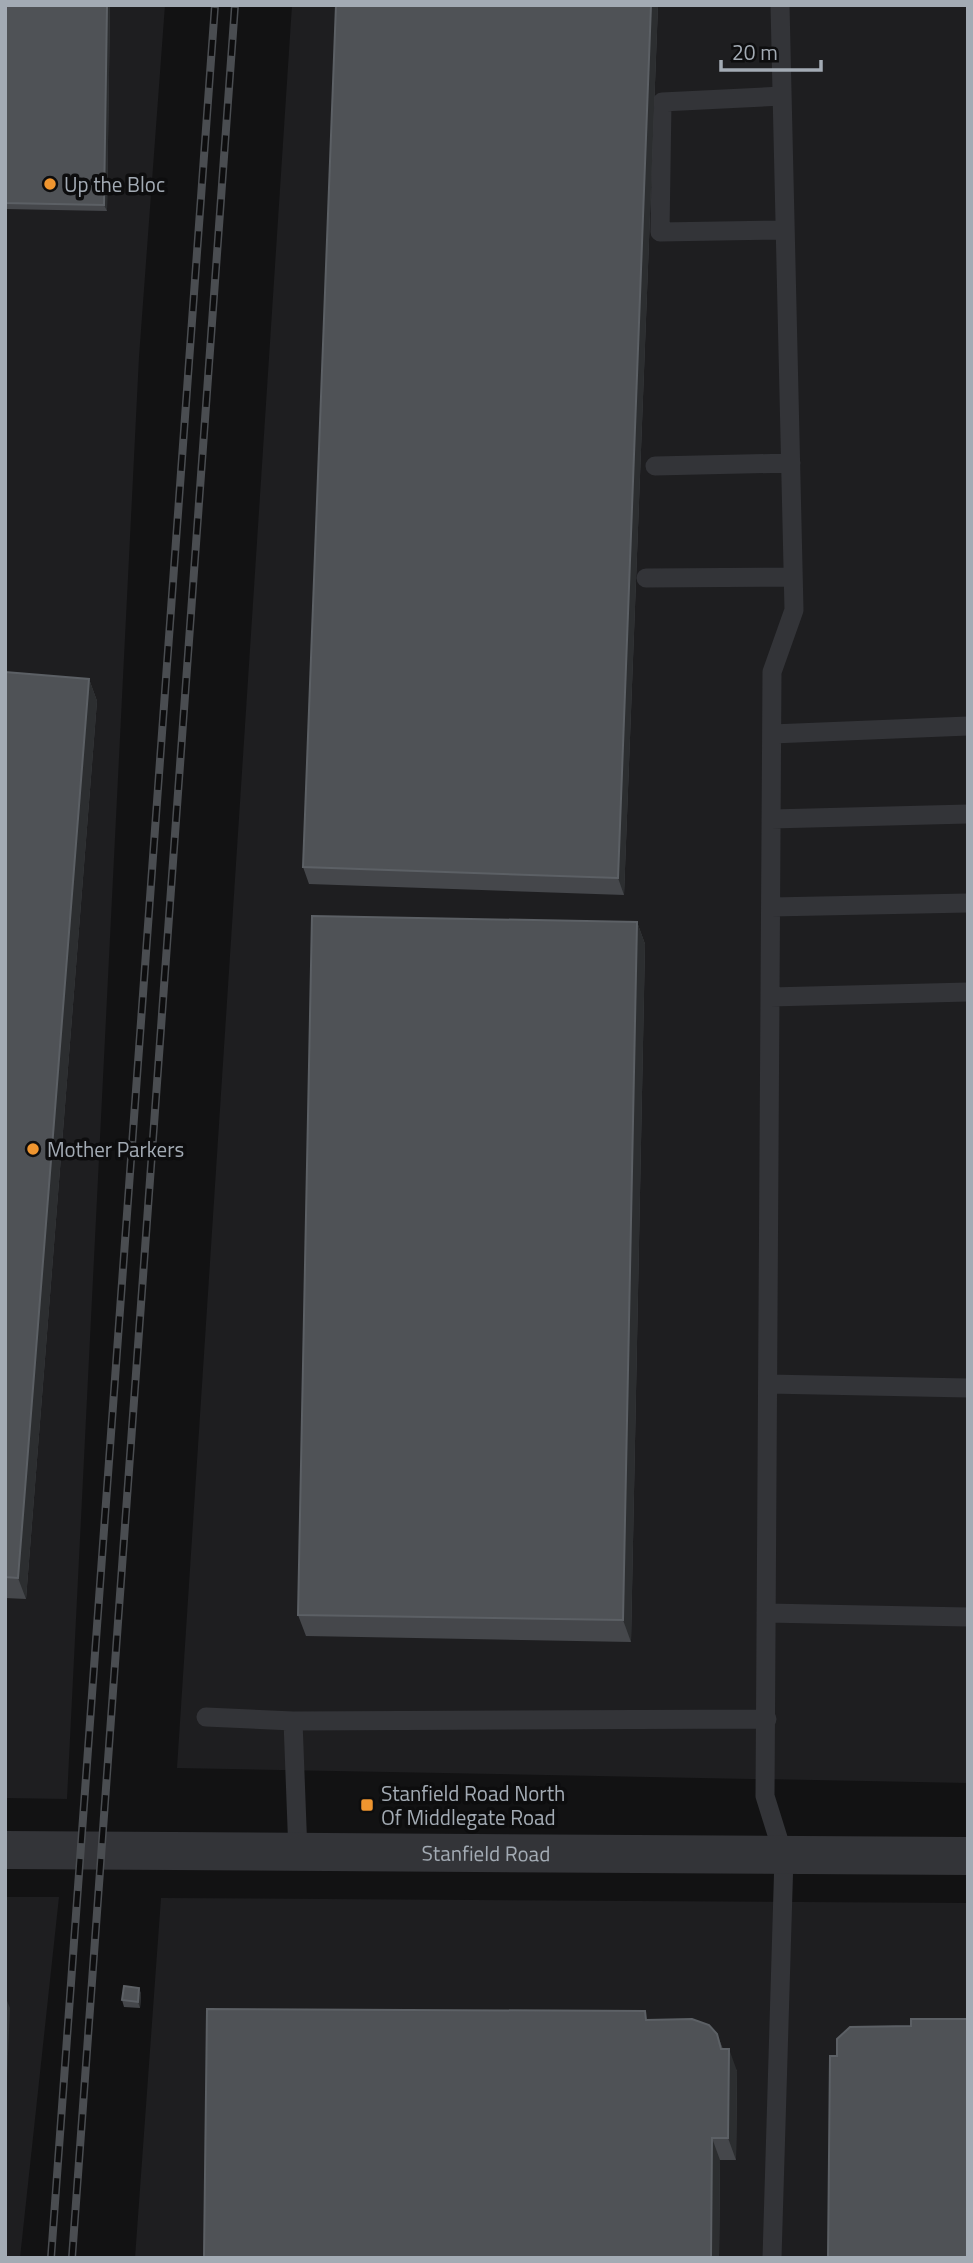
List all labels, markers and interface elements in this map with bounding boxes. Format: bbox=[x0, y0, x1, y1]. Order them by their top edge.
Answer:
scale bar bbox=[721, 28, 821, 72]
text: 20 m bbox=[732, 36, 778, 68]
place label: Up the Bloc bbox=[64, 168, 165, 200]
marker: Up the Bloc bbox=[42, 176, 58, 192]
place label: Mother Parkers bbox=[47, 1133, 184, 1165]
marker: Mother Parkers bbox=[25, 1141, 41, 1157]
place label: Stanfield Road North Of Middlegate Road bbox=[381, 1777, 565, 1833]
marker: Stanfield Road North Of Middlegate Road bbox=[359, 1797, 375, 1813]
street label: Stanfield Road bbox=[422, 1837, 550, 1869]

